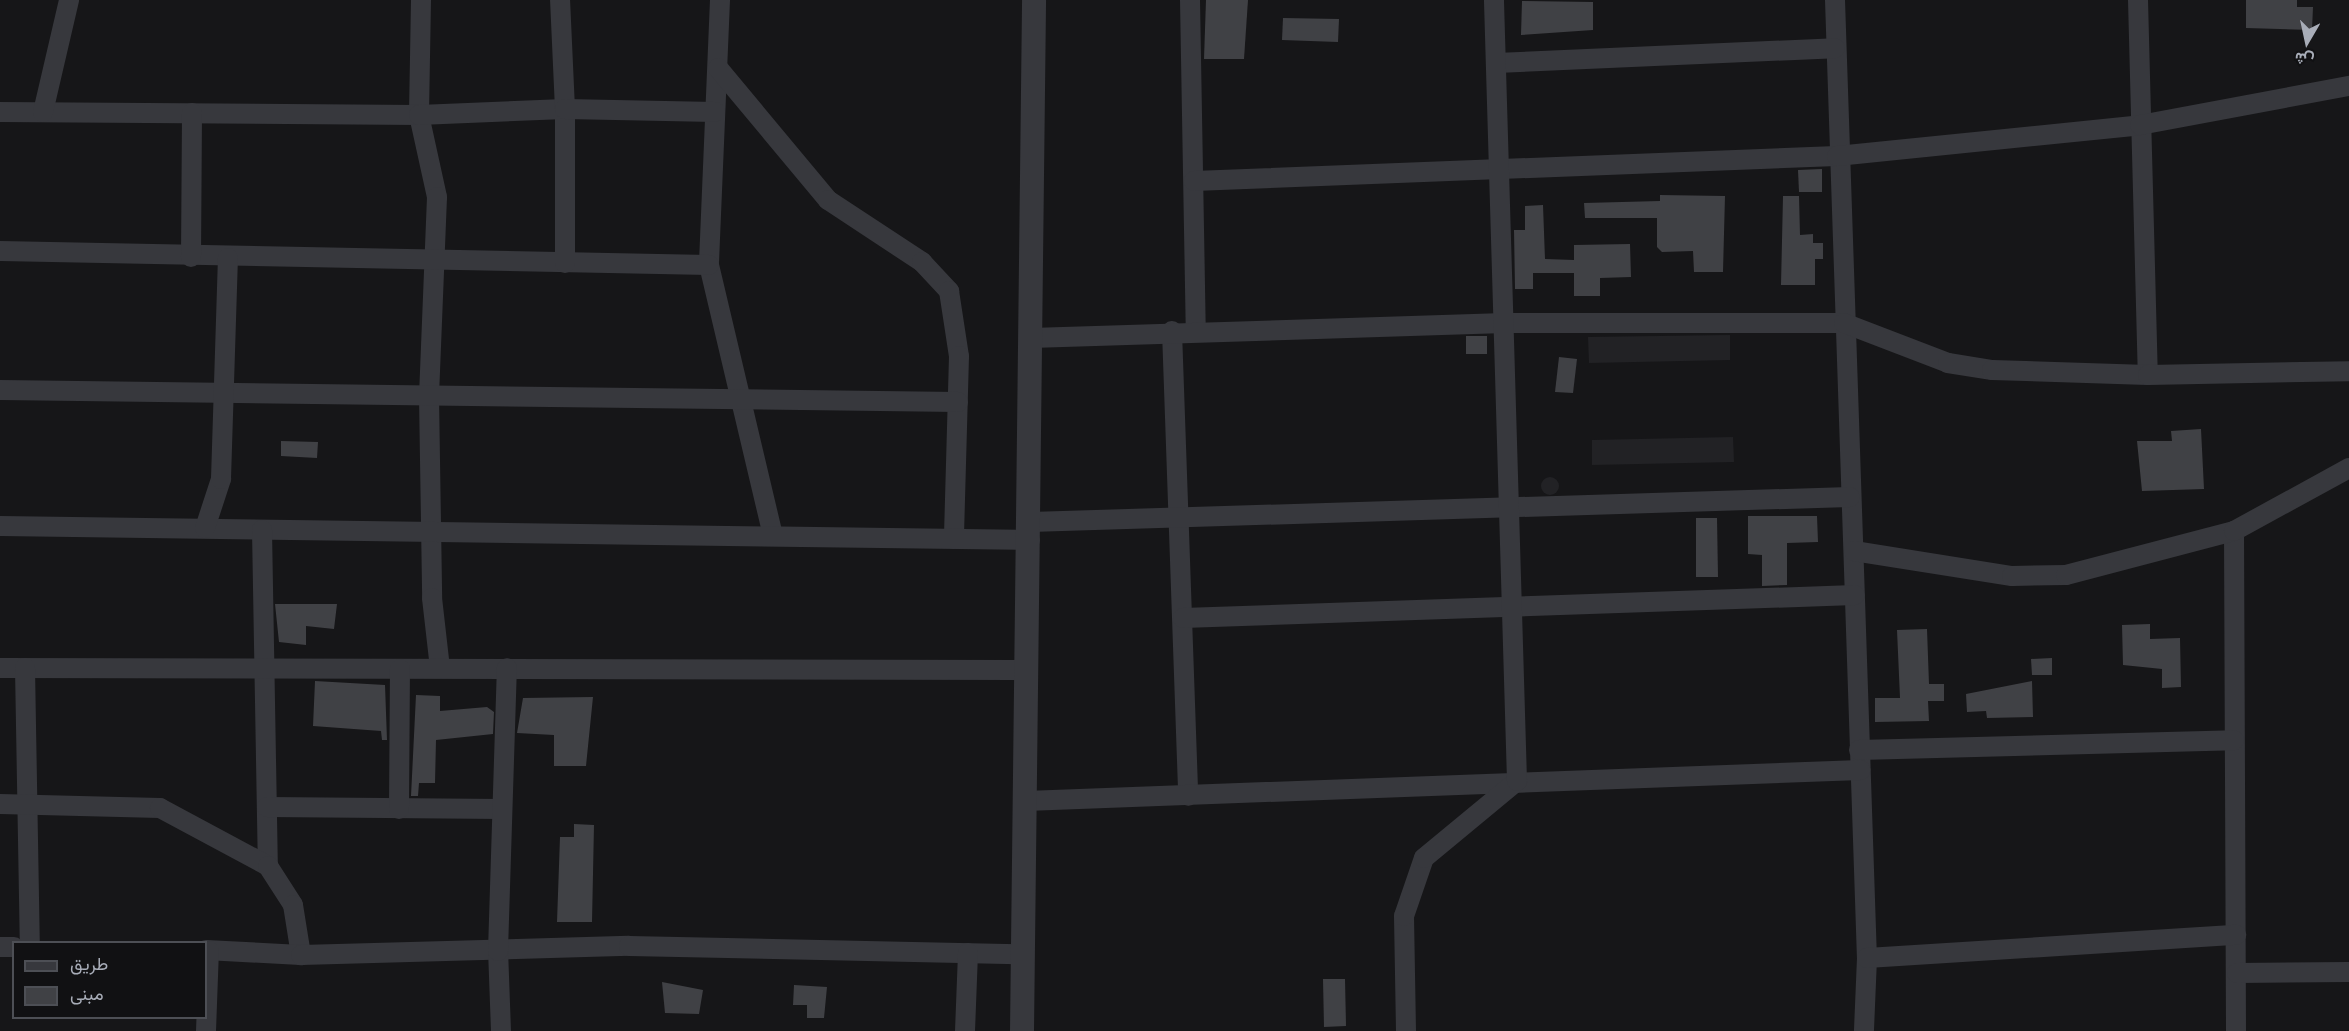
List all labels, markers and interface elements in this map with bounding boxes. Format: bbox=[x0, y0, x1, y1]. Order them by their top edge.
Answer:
north arrow bbox=[2277, 12, 2337, 72]
text: ش bbox=[2293, 48, 2315, 71]
legend bbox=[12, 941, 207, 1019]
text: طريق bbox=[70, 952, 108, 975]
text: مبنى bbox=[70, 982, 104, 1005]

